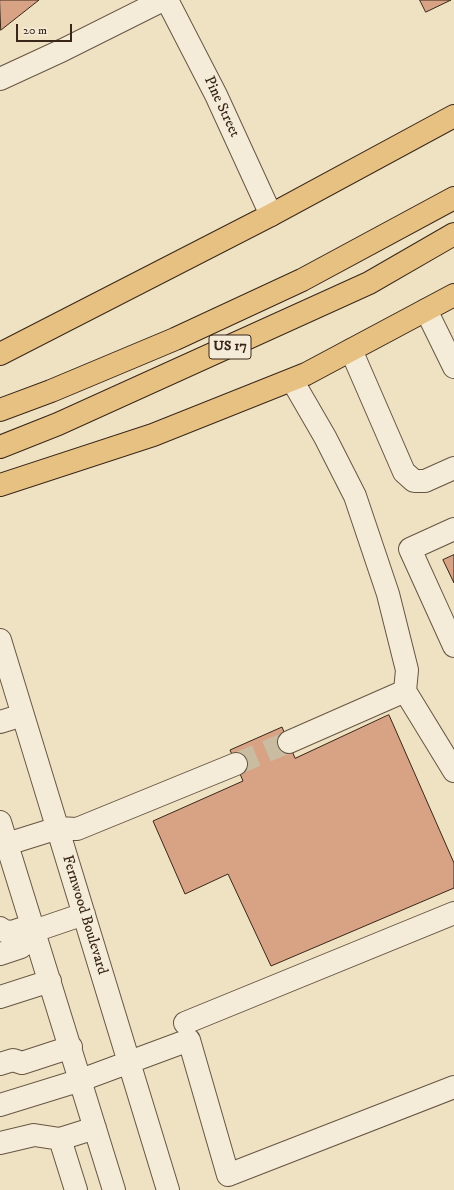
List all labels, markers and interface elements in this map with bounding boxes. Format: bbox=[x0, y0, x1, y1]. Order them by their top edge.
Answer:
scale bar bbox=[18, 16, 74, 42]
text: 20 m bbox=[23, 23, 47, 38]
street label: Pine Street bbox=[199, 74, 243, 140]
road number: US 17 bbox=[209, 335, 251, 359]
street label: Fernwood Boulevard bbox=[57, 853, 111, 977]

